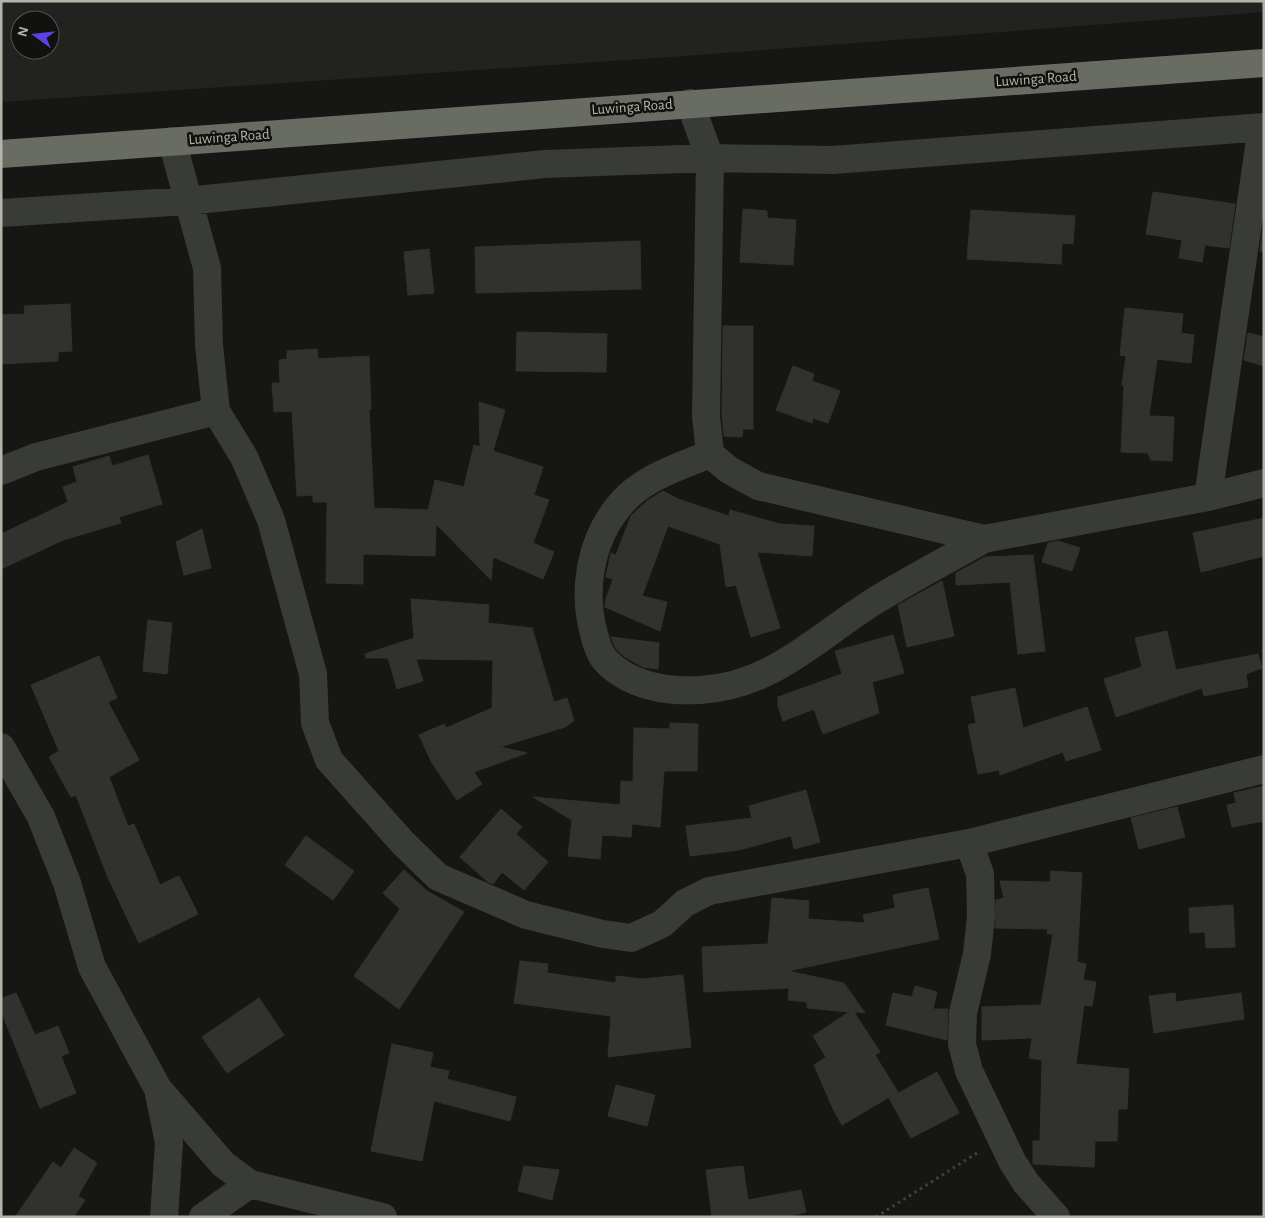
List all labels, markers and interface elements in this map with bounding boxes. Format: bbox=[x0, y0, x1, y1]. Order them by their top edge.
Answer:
north arrow bbox=[10, 10, 60, 60]
text: N bbox=[15, 25, 31, 38]
street label: Luwinga Road bbox=[995, 69, 1077, 89]
street label: Luwinga Road bbox=[591, 97, 673, 117]
street label: Luwinga Road bbox=[188, 127, 270, 147]

